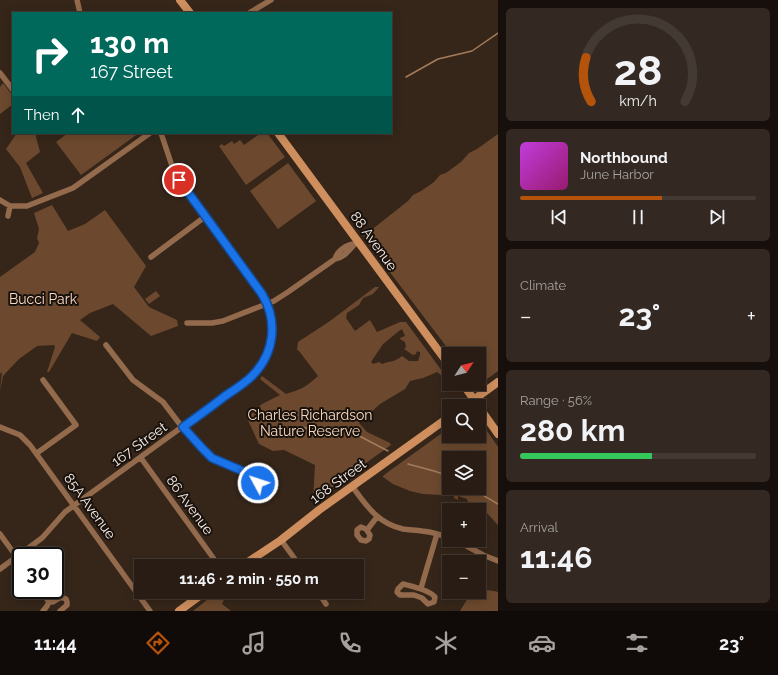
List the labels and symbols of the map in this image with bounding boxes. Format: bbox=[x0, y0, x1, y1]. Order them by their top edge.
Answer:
pin bbox=[162, 163, 196, 197]
street label: 88 Avenue bbox=[347, 208, 401, 274]
park label: Bucci Park bbox=[9, 291, 78, 307]
north arrow bbox=[442, 347, 486, 391]
park label: Charles Richardson Nature Reserve bbox=[248, 407, 372, 439]
street label: 167 Street bbox=[108, 418, 170, 469]
street label: 168 Street bbox=[307, 455, 369, 507]
position arrow bbox=[237, 462, 279, 504]
street label: 85A Avenue bbox=[61, 470, 119, 542]
street label: 86 Avenue bbox=[163, 472, 217, 538]
speed limit sign: 30 bbox=[12, 547, 64, 599]

